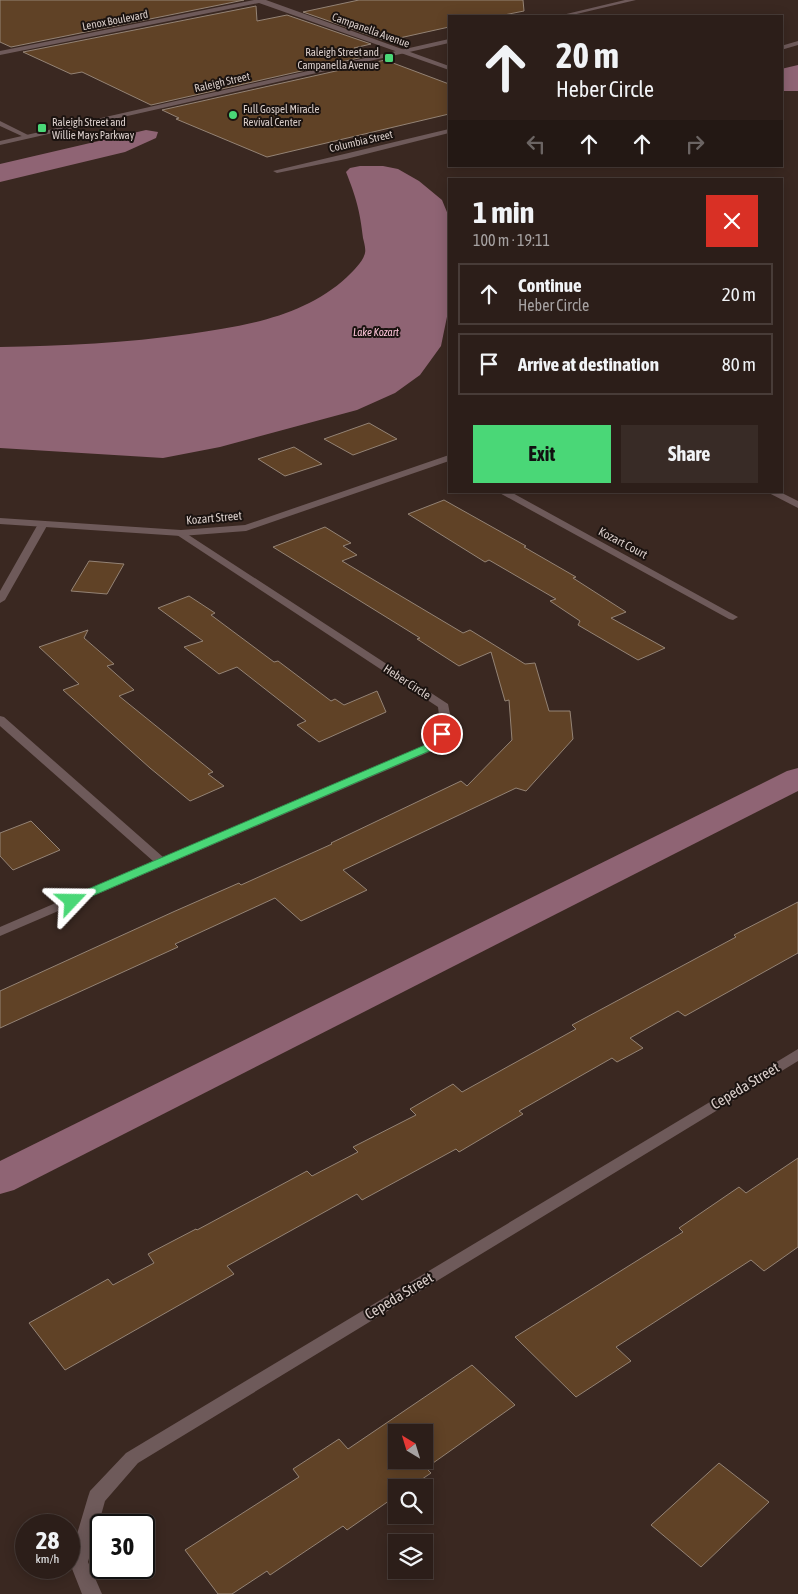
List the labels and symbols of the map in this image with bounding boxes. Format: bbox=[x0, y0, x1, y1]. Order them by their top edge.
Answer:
street label: Lenox Boulevard bbox=[81, 8, 149, 32]
street label: Campanella Avenue bbox=[331, 10, 411, 50]
place label: Raleigh Street and Campanella Avenue bbox=[297, 46, 379, 71]
marker: Raleigh Street and Campanella Avenue bbox=[383, 52, 395, 64]
street label: Raleigh Street bbox=[193, 70, 251, 94]
place label: Full Gospel Miracle Revival Center bbox=[243, 103, 319, 128]
marker: Full Gospel Miracle Revival Center bbox=[227, 109, 239, 121]
place label: Raleigh Street and Willie Mays Parkway bbox=[52, 116, 135, 141]
marker: Raleigh Street and Willie Mays Parkway bbox=[36, 122, 48, 134]
street label: Columbia Street bbox=[328, 128, 394, 154]
water label: Lake Kozart bbox=[353, 326, 400, 338]
street label: Kozart Street bbox=[186, 509, 243, 527]
street label: Kozart Court bbox=[596, 524, 650, 562]
street label: Heber Circle bbox=[381, 662, 433, 702]
pin bbox=[421, 713, 463, 755]
position arrow bbox=[45, 874, 97, 926]
street label: Cepeda Street bbox=[708, 1059, 782, 1113]
street label: Cepeda Street bbox=[362, 1269, 436, 1323]
north arrow bbox=[388, 1424, 432, 1469]
speed limit sign: 30 bbox=[90, 1514, 155, 1579]

